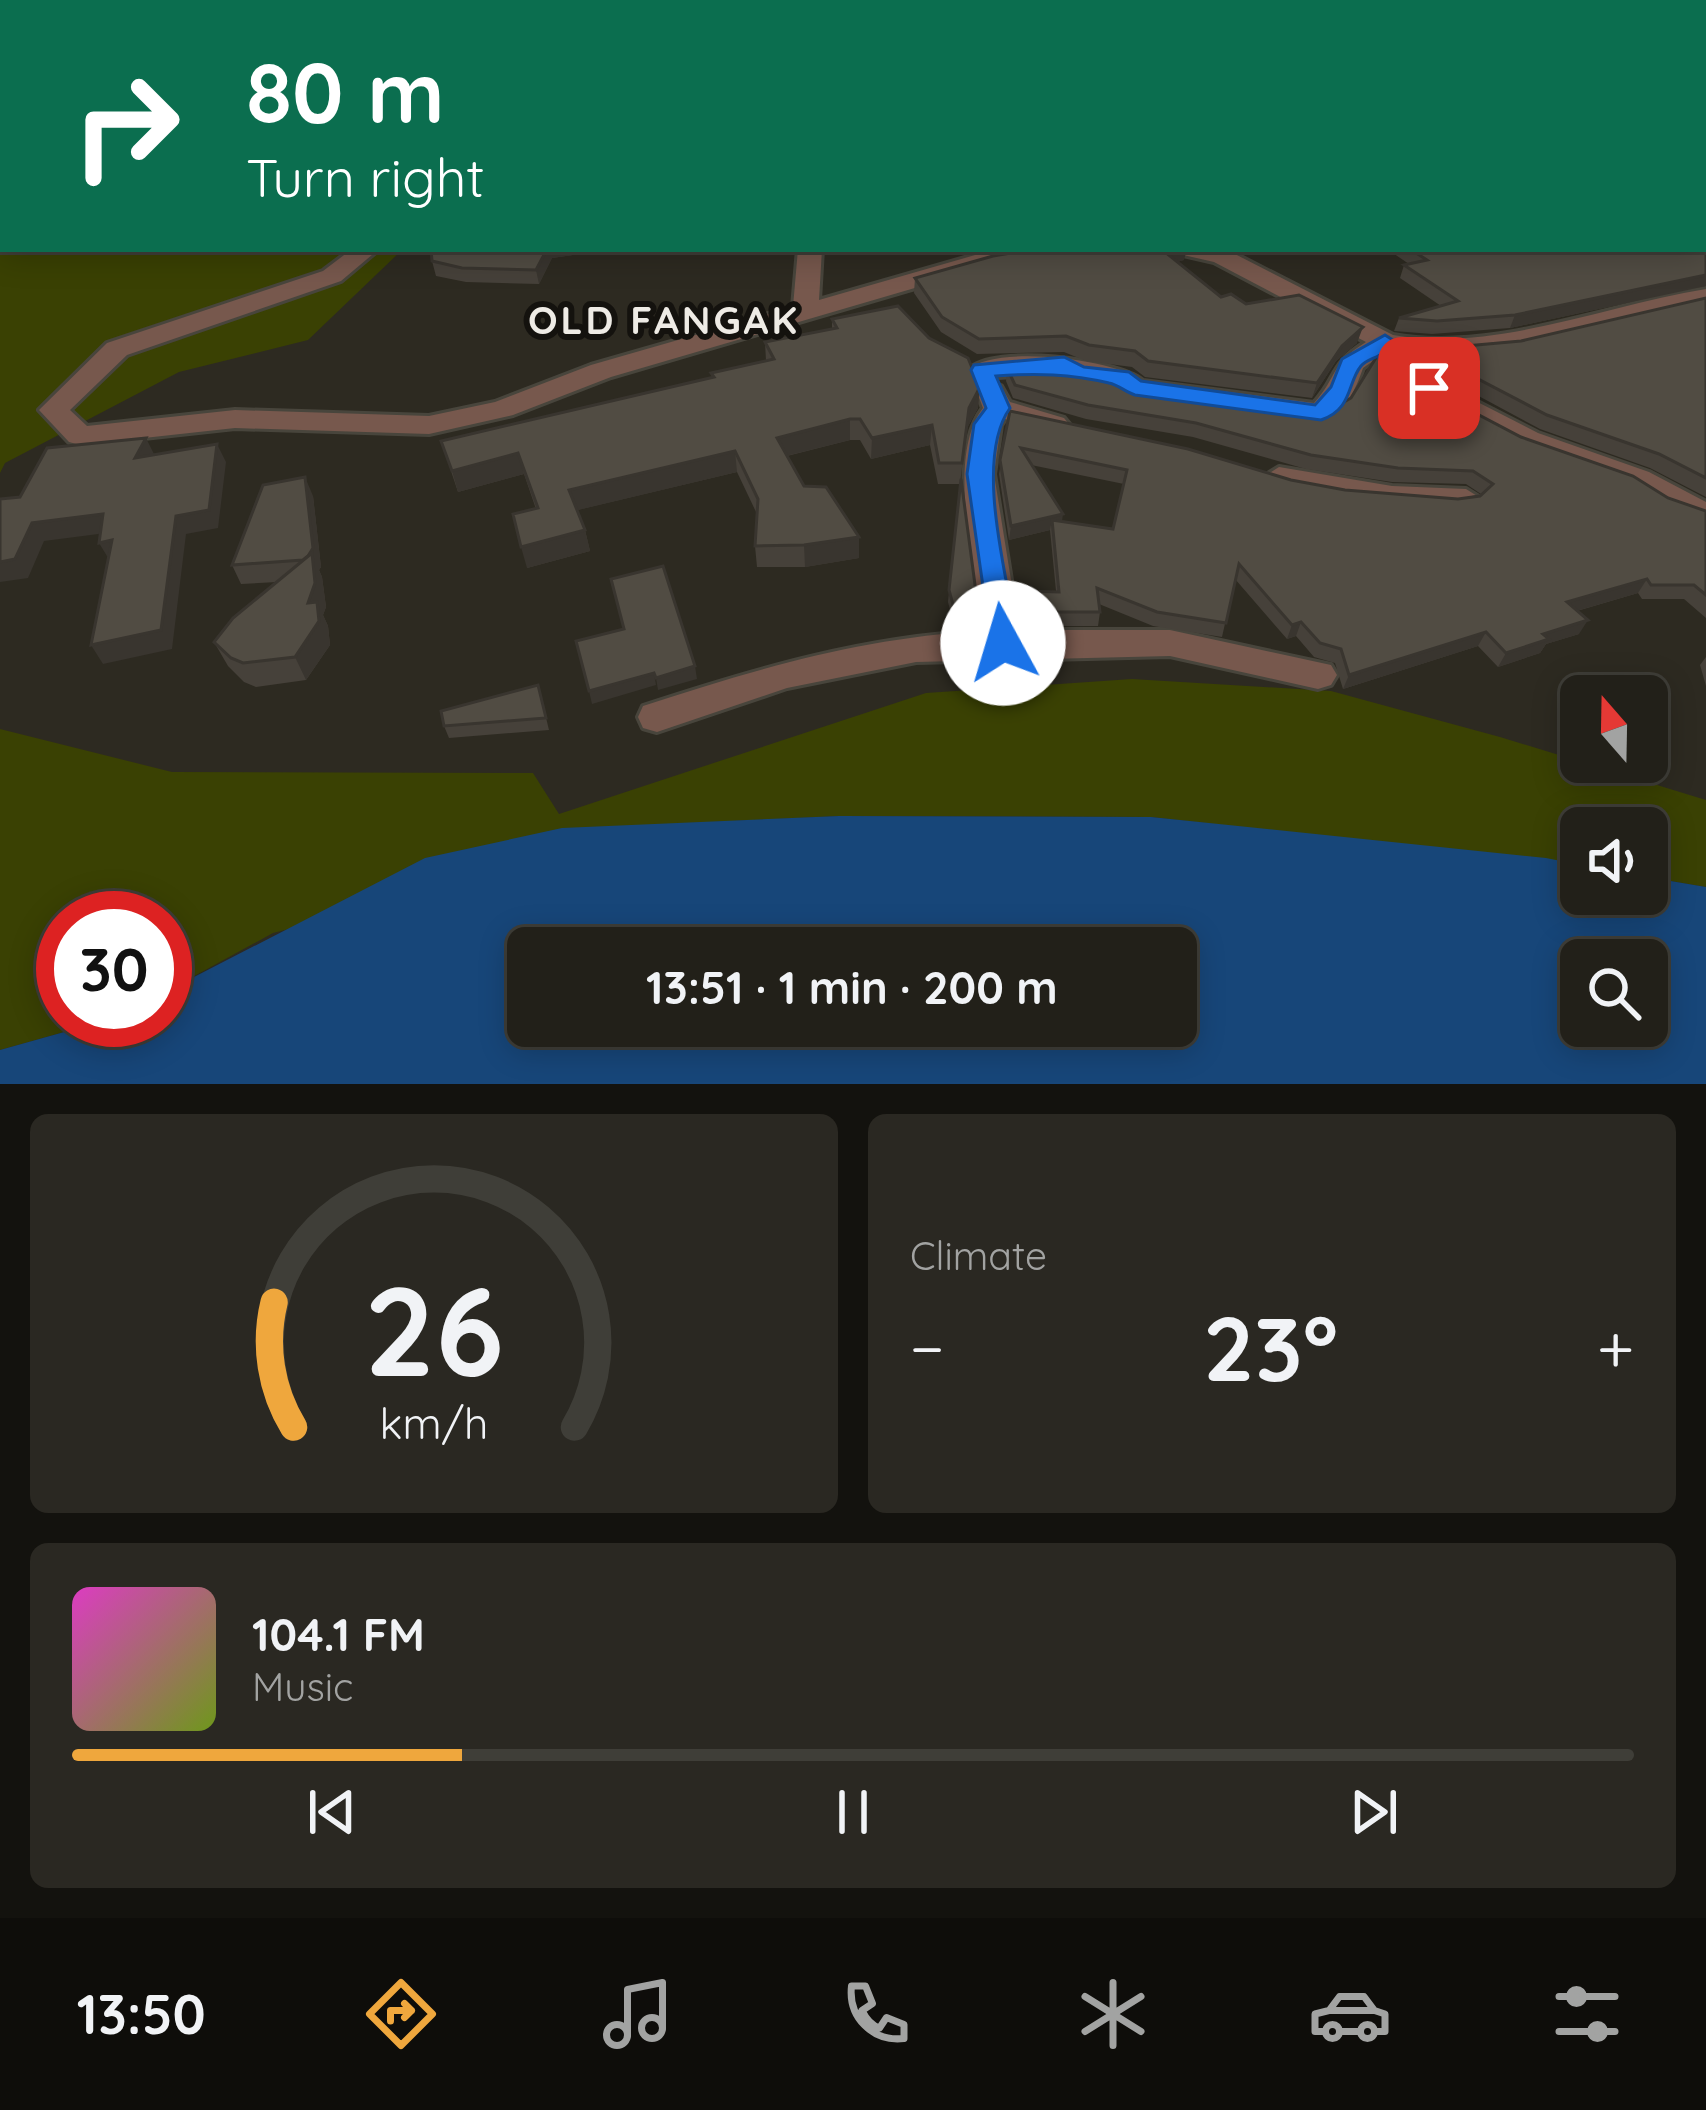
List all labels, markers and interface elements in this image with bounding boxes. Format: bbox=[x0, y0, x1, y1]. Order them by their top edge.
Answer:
text: 80 m bbox=[246, 39, 445, 144]
icon: right bbox=[48, 48, 204, 204]
text: Turn right bbox=[246, 143, 485, 211]
district label: OLD FANGAK bbox=[528, 295, 800, 344]
pin bbox=[1378, 337, 1480, 439]
icon: arrive bbox=[1396, 355, 1462, 421]
position arrow bbox=[940, 580, 1066, 706]
north arrow bbox=[1560, 675, 1668, 783]
map controls bbox=[1560, 675, 1668, 1047]
button: sound bbox=[1560, 807, 1668, 915]
speed limit sign: 30 bbox=[36, 891, 192, 1047]
button: search bbox=[1560, 939, 1668, 1047]
text: 13:51 · 1 min · 200 m bbox=[646, 959, 1058, 1015]
text: Climate bbox=[910, 1231, 1047, 1280]
text: 26 bbox=[364, 1251, 504, 1407]
text: 23° bbox=[1203, 1291, 1338, 1404]
text: − bbox=[910, 1306, 944, 1389]
text: + bbox=[1597, 1306, 1634, 1389]
text: km/h bbox=[380, 1395, 488, 1449]
text: 104.1 FM bbox=[252, 1606, 425, 1662]
text: Music bbox=[252, 1662, 353, 1711]
icon: previous bbox=[299, 1779, 365, 1845]
icon: pause bbox=[820, 1779, 886, 1845]
icon: next bbox=[1341, 1779, 1407, 1845]
icon: directions bbox=[359, 1972, 443, 2056]
icon: music bbox=[596, 1972, 680, 2056]
icon: phone bbox=[834, 1972, 918, 2056]
icon: climate bbox=[1071, 1972, 1155, 2056]
icon: car bbox=[1308, 1972, 1392, 2056]
icon: filters bbox=[1545, 1972, 1629, 2056]
text: 13:50 bbox=[77, 1980, 206, 2048]

